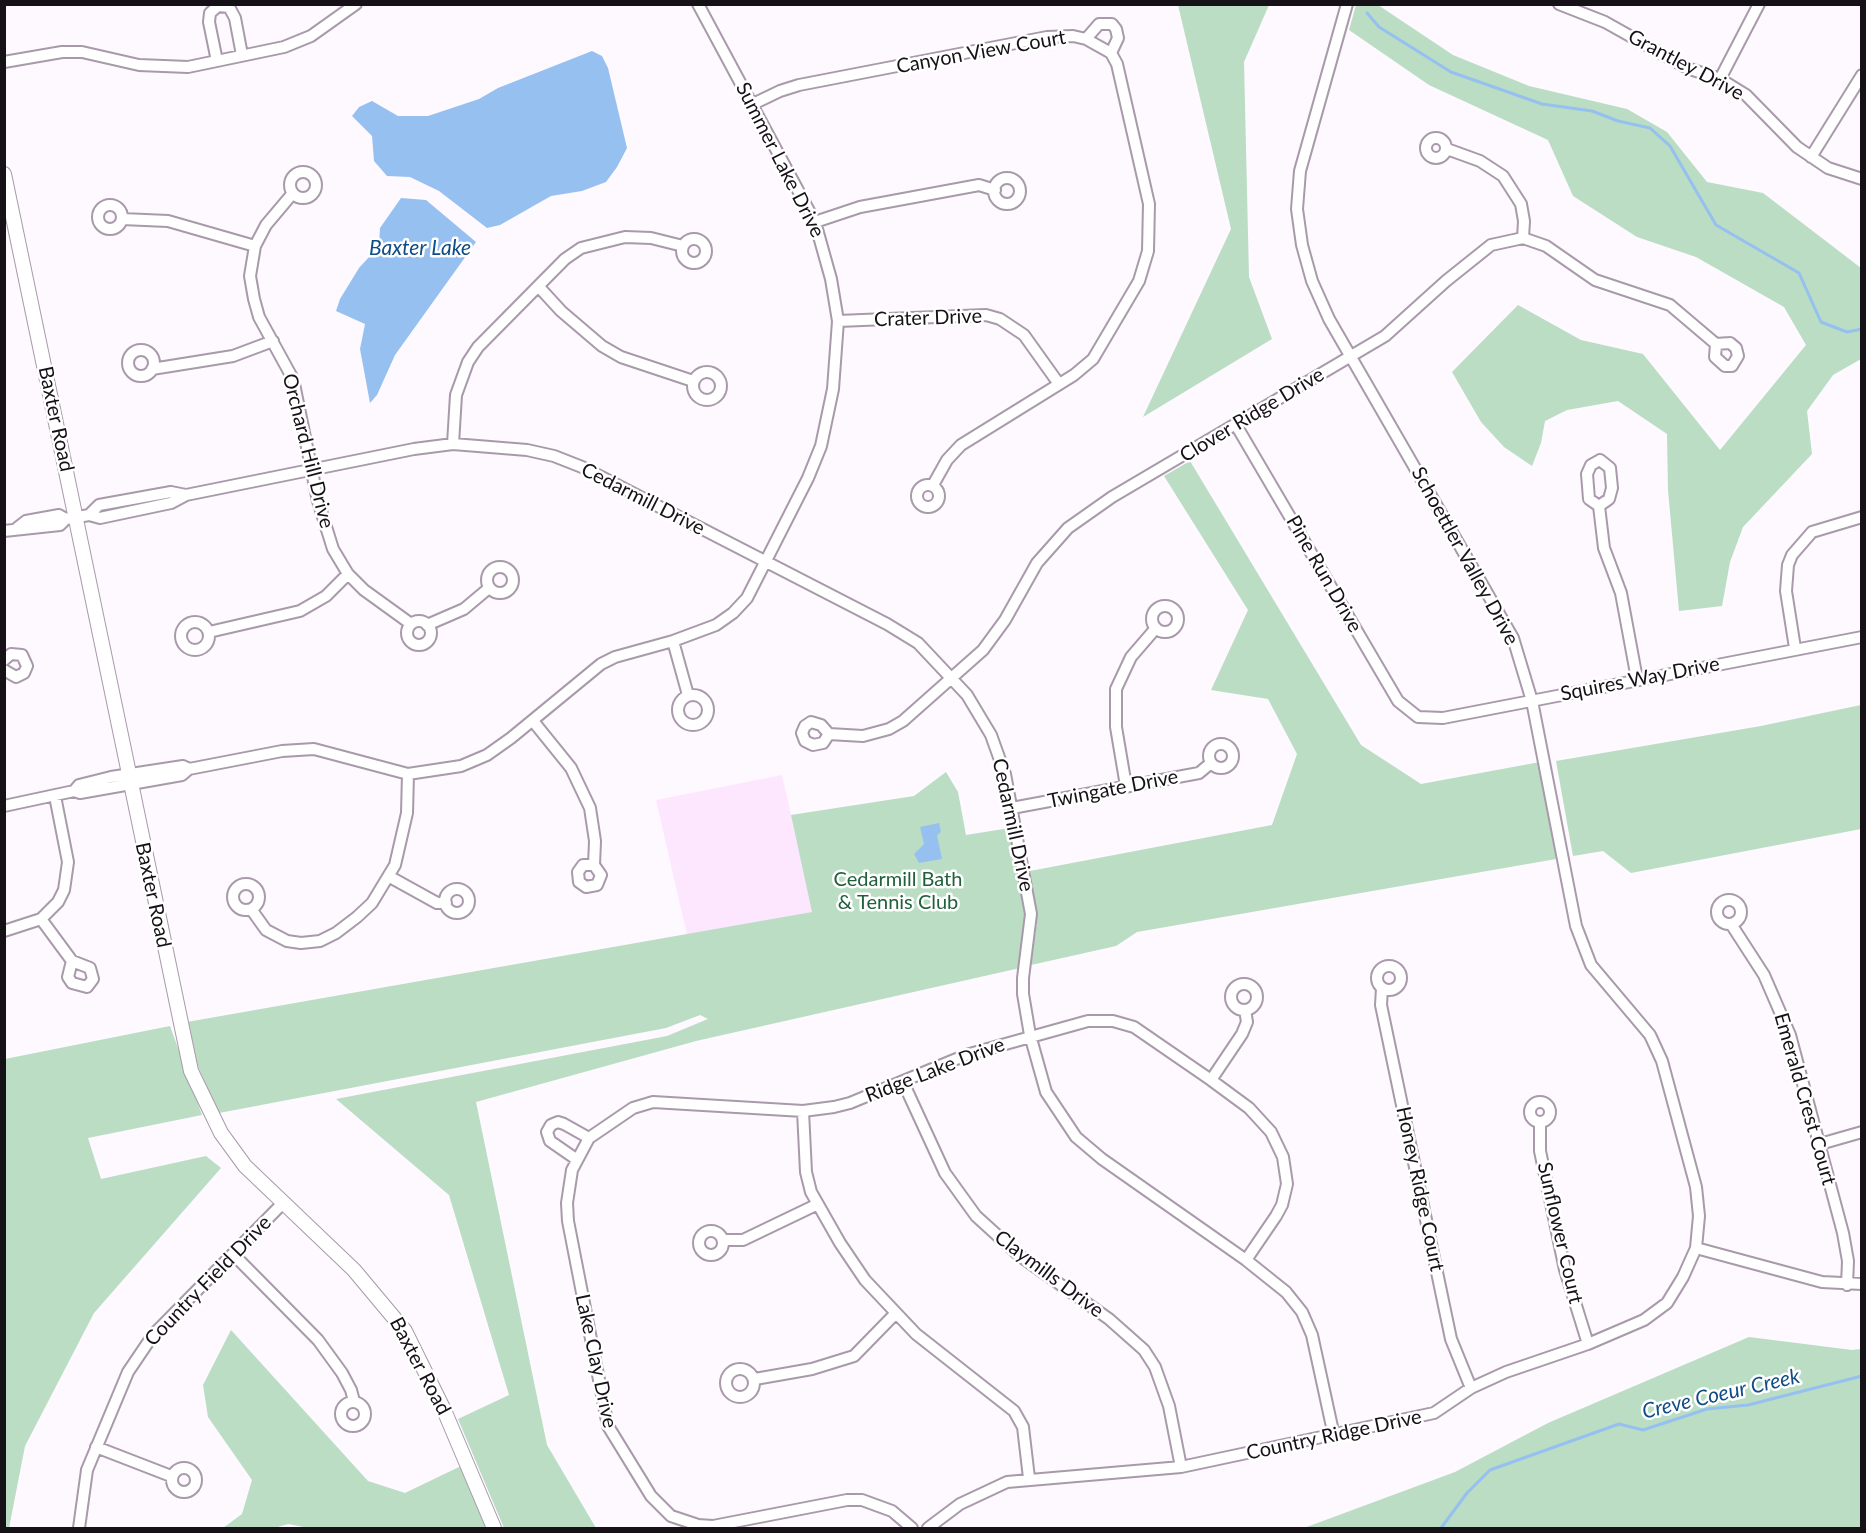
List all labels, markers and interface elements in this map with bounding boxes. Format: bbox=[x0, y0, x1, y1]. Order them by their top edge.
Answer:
street label: Grantley Drive bbox=[1624, 24, 1748, 106]
street label: Canyon View Court bbox=[894, 25, 1068, 79]
street label: Summer Lake Drive bbox=[731, 78, 829, 242]
water label: Baxter Lake bbox=[369, 235, 471, 261]
street label: Crater Drive bbox=[874, 304, 982, 332]
street label: Clover Ridge Drive bbox=[1175, 362, 1329, 468]
street label: Baxter Road bbox=[33, 364, 79, 474]
street label: Orchard Hill Drive bbox=[277, 371, 339, 531]
street label: Cedarmill Drive bbox=[577, 458, 709, 540]
street label: Schoettler Valley Drive bbox=[1406, 463, 1524, 649]
street label: Pine Run Drive bbox=[1281, 511, 1367, 637]
street label: Squires Way Drive bbox=[1558, 652, 1722, 706]
street label: Cedarmill Drive bbox=[987, 756, 1039, 894]
street label: Twingate Drive bbox=[1046, 765, 1180, 813]
street label: Baxter Road bbox=[130, 840, 176, 950]
park label: Cedarmill Bath & Tennis Club bbox=[834, 868, 962, 915]
street label: Emerald Crest Court bbox=[1769, 1010, 1841, 1188]
street label: Ridge Lake Drive bbox=[862, 1032, 1008, 1108]
street label: Honey Ridge Court bbox=[1391, 1105, 1449, 1273]
street label: Sunflower Court bbox=[1532, 1160, 1588, 1306]
street label: Country Field Drive bbox=[140, 1211, 276, 1351]
street label: Claymills Drive bbox=[990, 1225, 1108, 1323]
street label: Lake Clay Drive bbox=[570, 1292, 622, 1430]
street label: Baxter Road bbox=[384, 1313, 456, 1419]
water label: Creve Coeur Creek bbox=[1640, 1364, 1802, 1424]
street label: Country Ridge Drive bbox=[1244, 1405, 1424, 1465]

